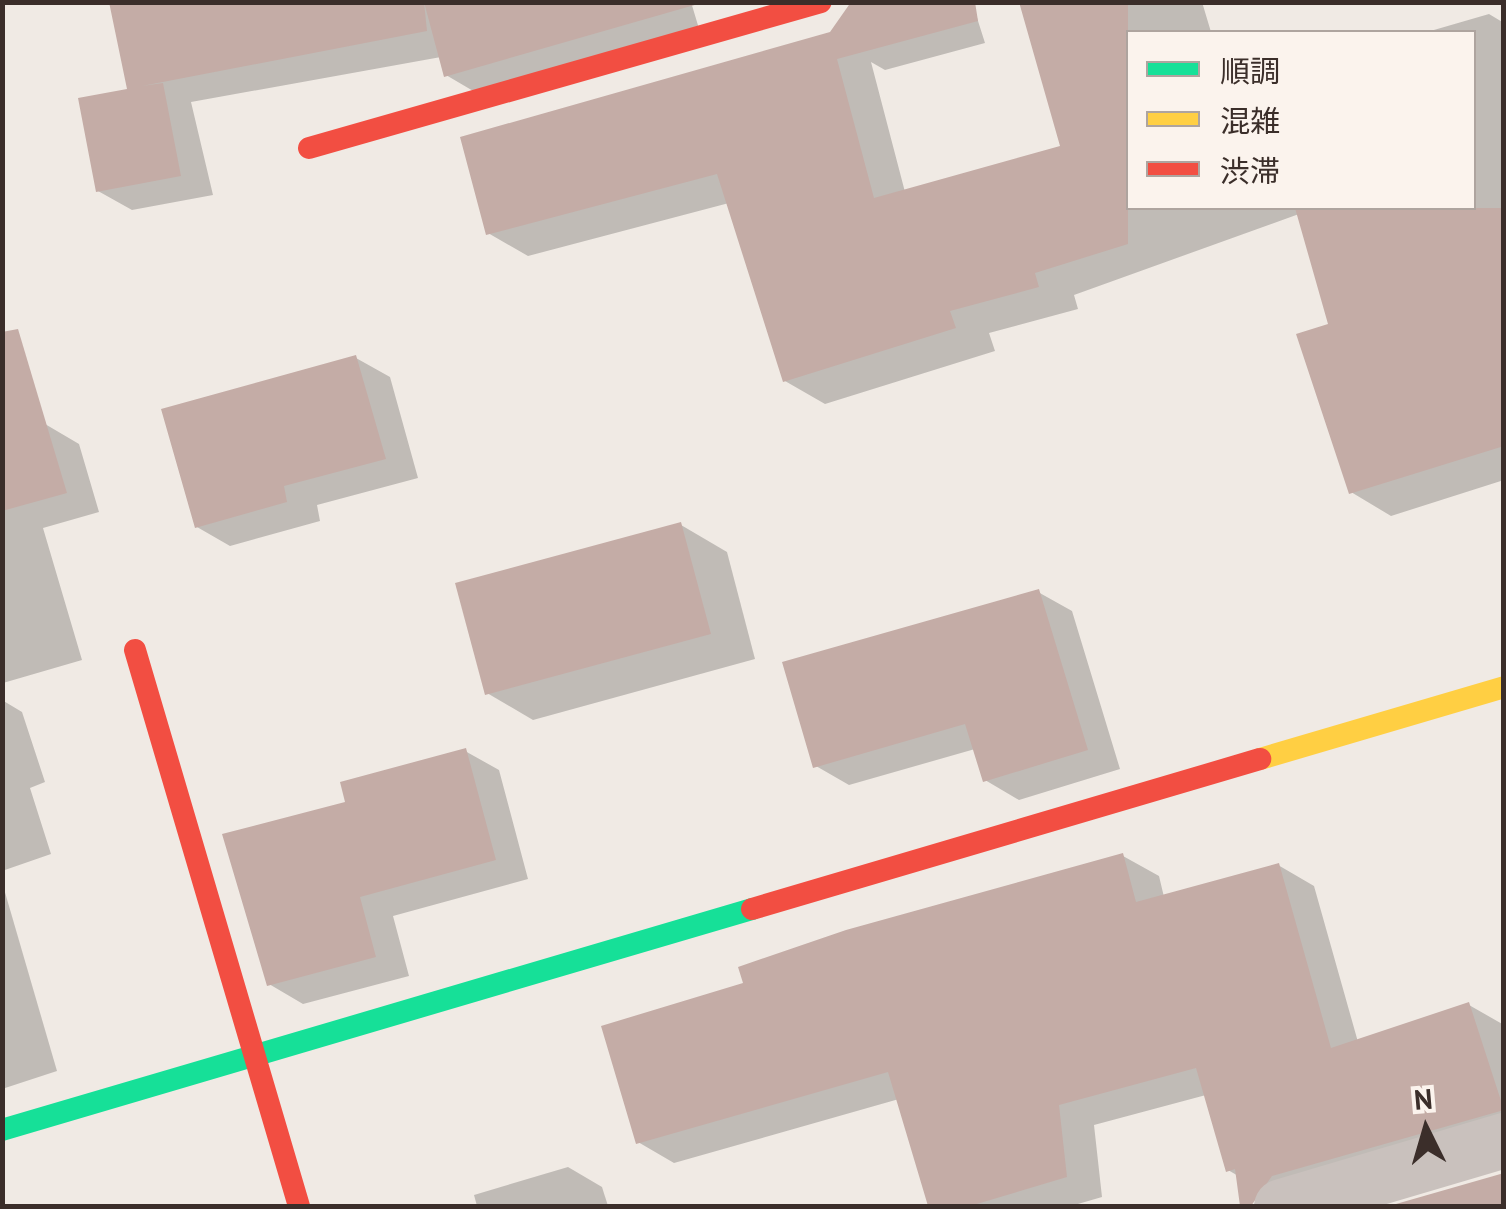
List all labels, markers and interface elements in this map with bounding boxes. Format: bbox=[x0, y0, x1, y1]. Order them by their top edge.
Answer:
legend bbox=[1126, 30, 1476, 210]
text: 順調 bbox=[1220, 51, 1280, 90]
text: 混雑 bbox=[1220, 101, 1280, 140]
text: 渋滞 bbox=[1220, 151, 1280, 190]
north arrow bbox=[1376, 1079, 1476, 1179]
text: N bbox=[1413, 1079, 1434, 1118]

